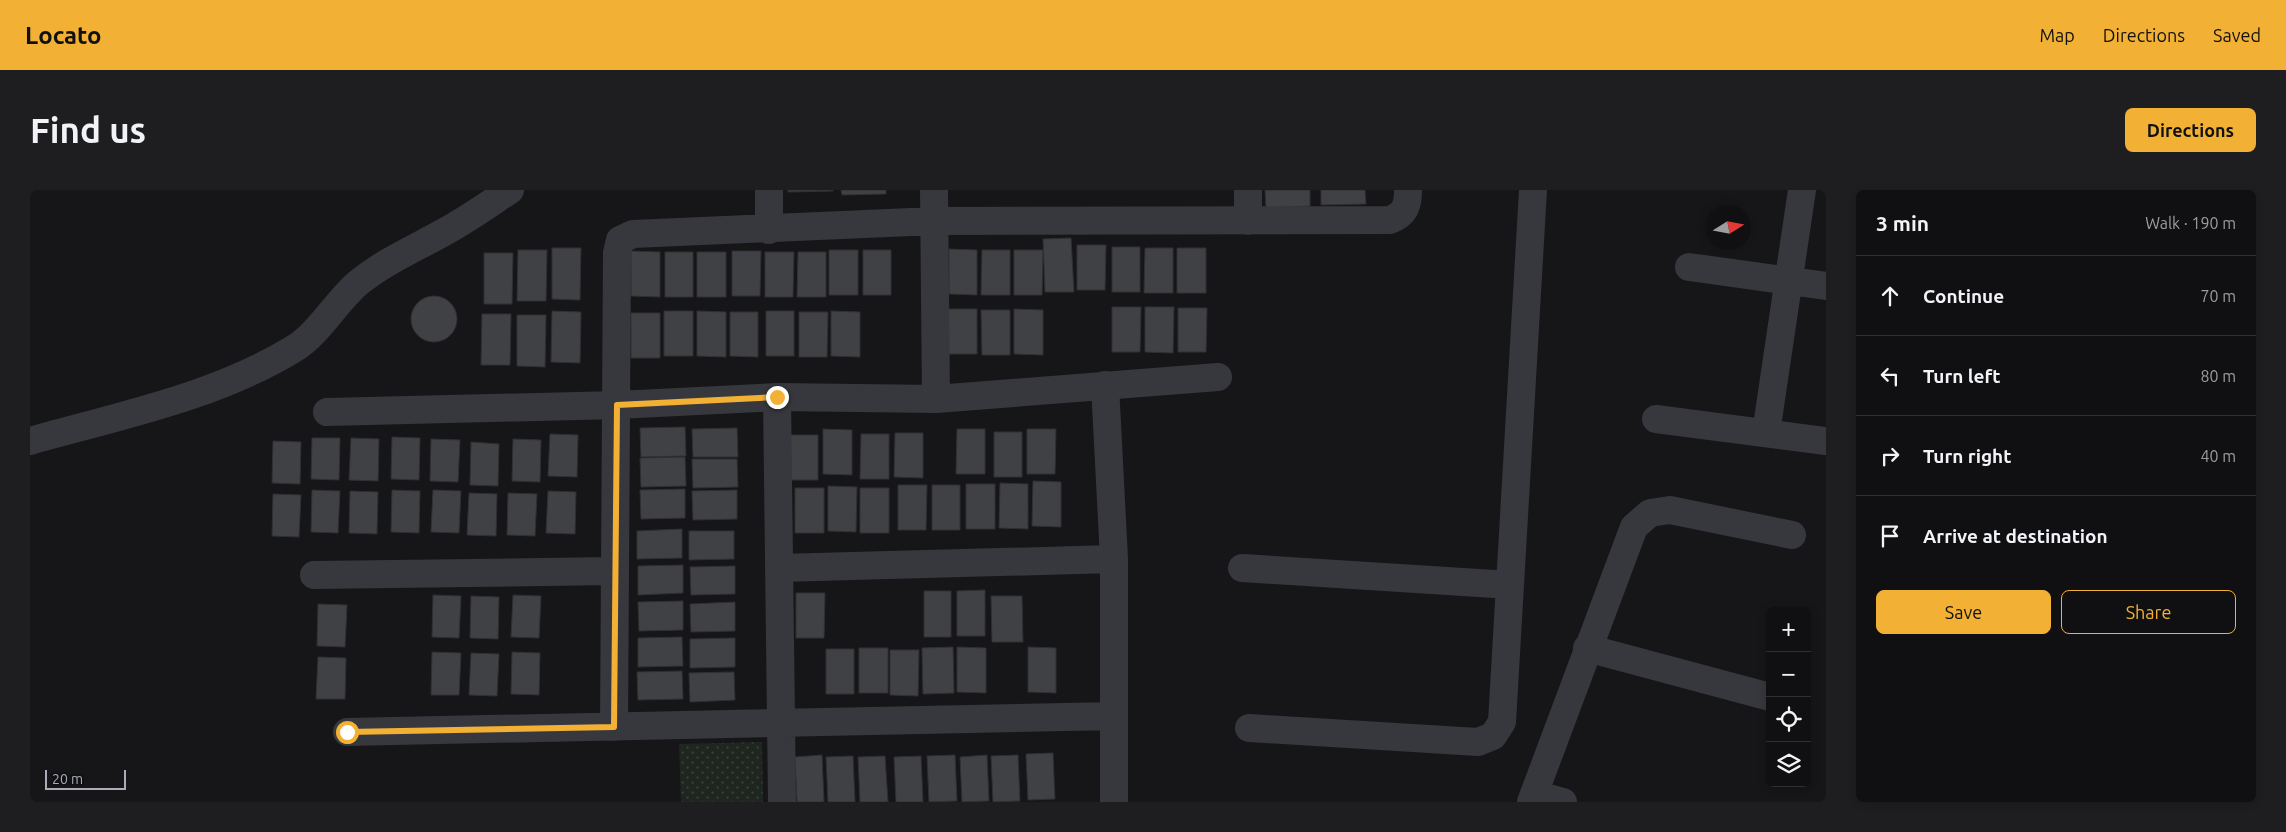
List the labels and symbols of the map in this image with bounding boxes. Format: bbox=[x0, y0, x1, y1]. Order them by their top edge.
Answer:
north arrow bbox=[1706, 205, 1751, 250]
route end bbox=[766, 386, 789, 409]
route start bbox=[336, 721, 359, 744]
scale bar bbox=[45, 767, 126, 790]

